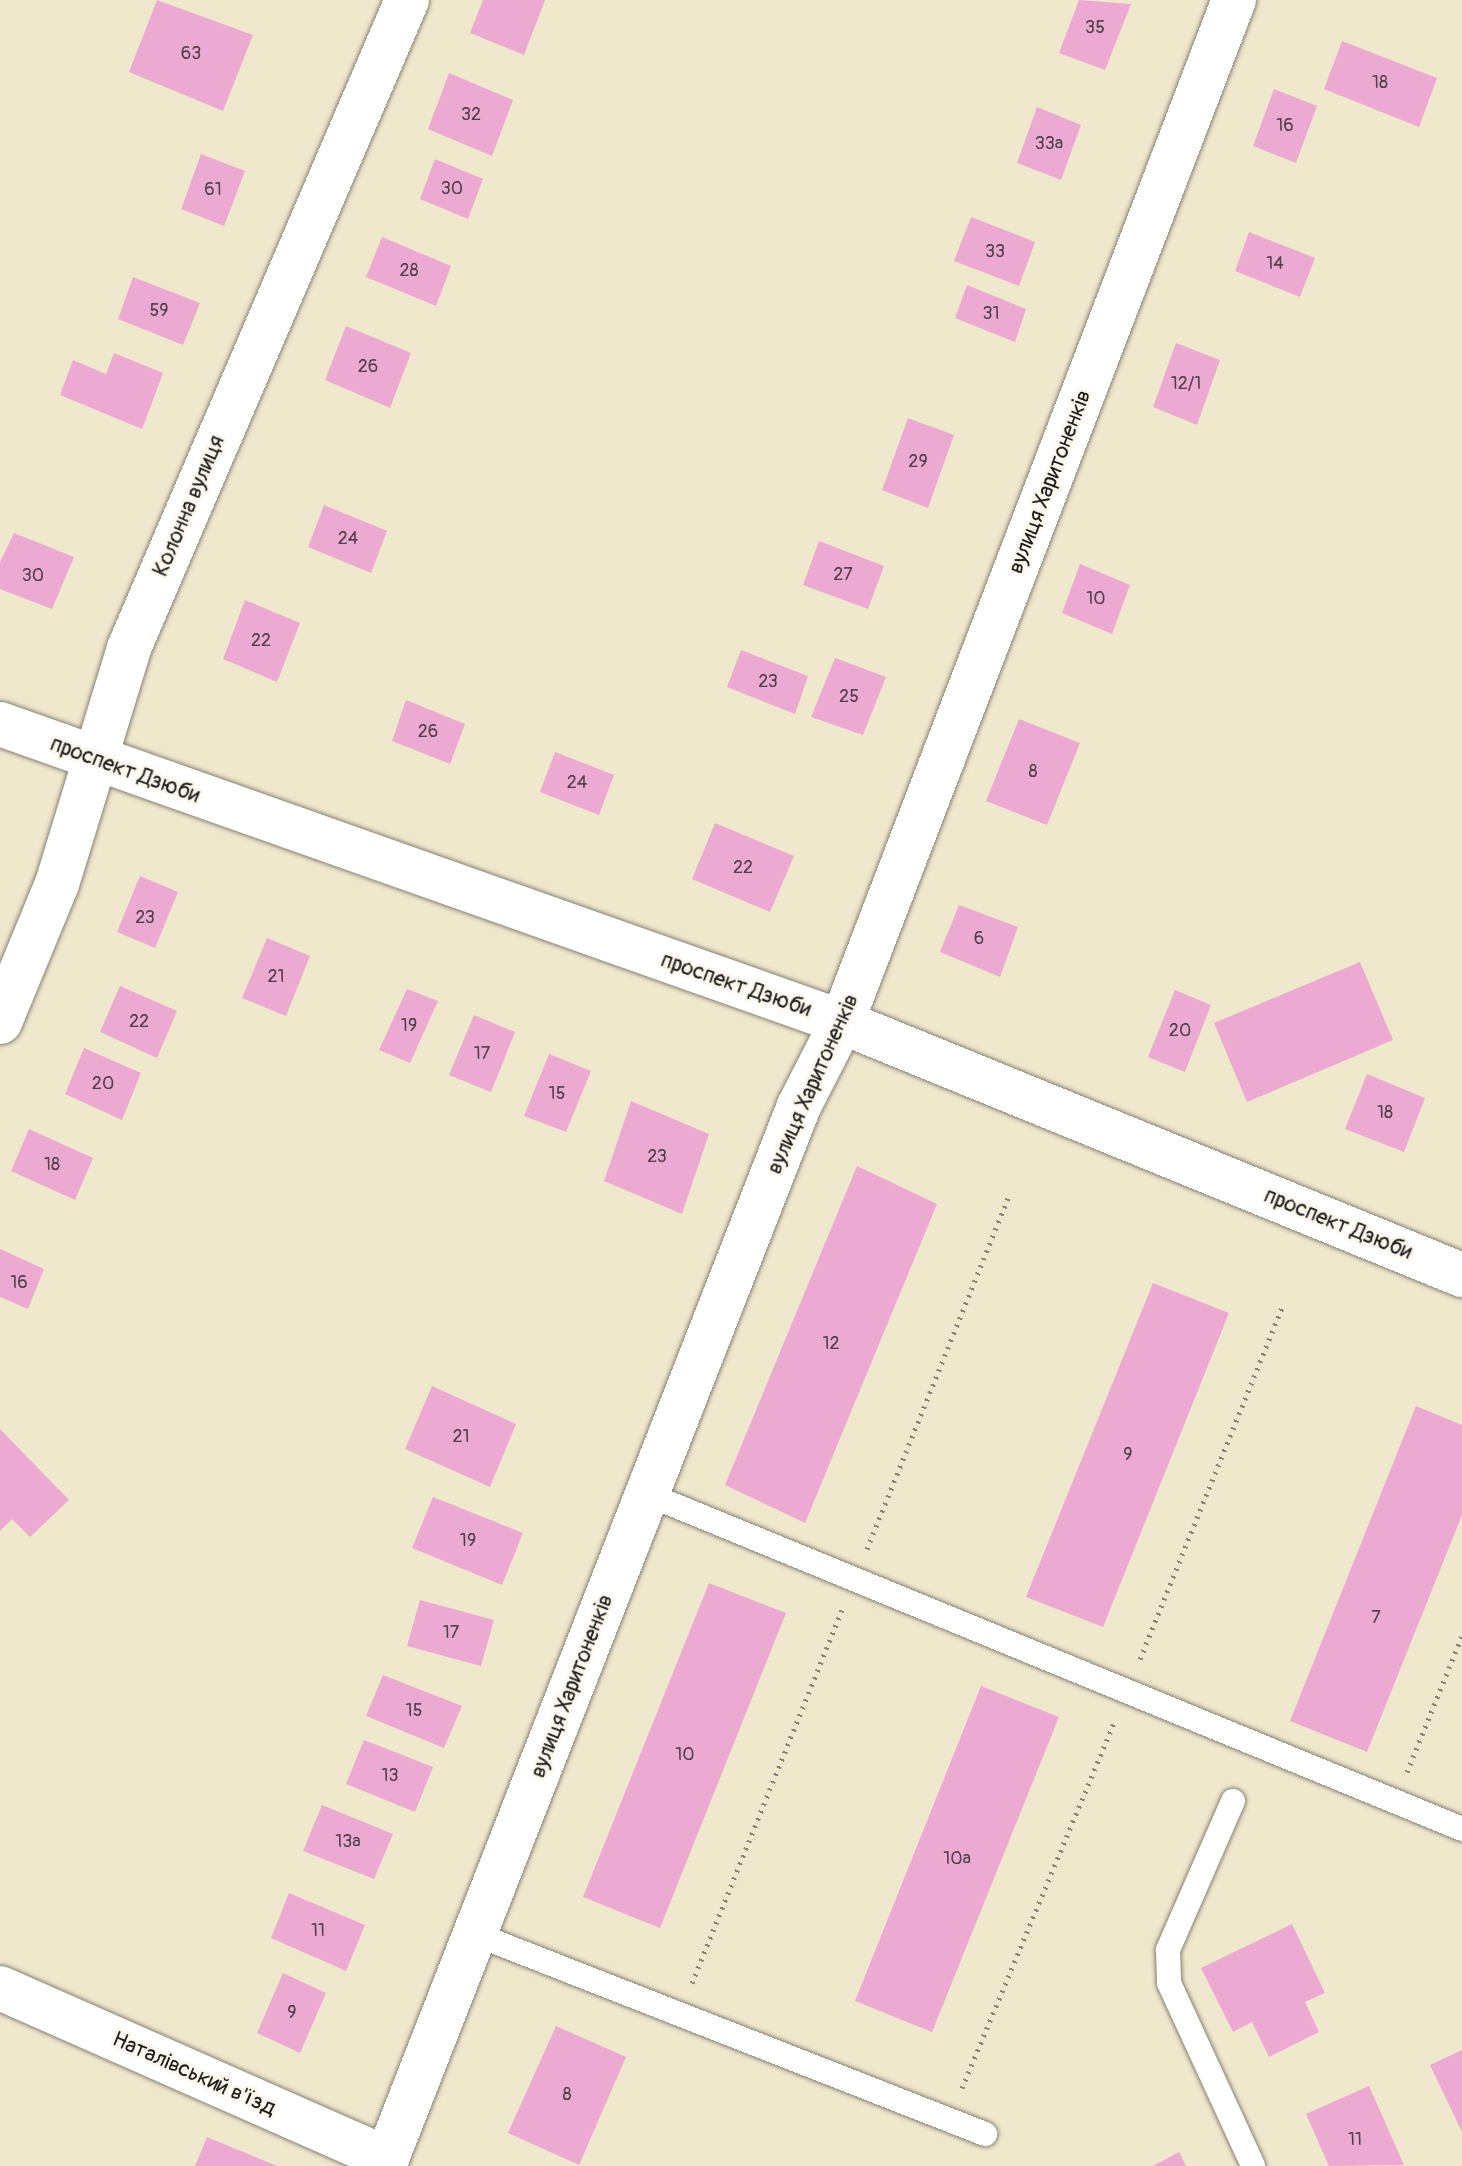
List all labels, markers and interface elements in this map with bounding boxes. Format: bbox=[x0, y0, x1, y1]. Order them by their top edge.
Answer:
house number: 35 bbox=[1085, 17, 1105, 39]
house number: 63 bbox=[181, 43, 201, 65]
house number: 18 bbox=[1372, 72, 1388, 94]
house number: 32 bbox=[461, 104, 481, 126]
house number: 16 bbox=[1276, 115, 1294, 137]
house number: 33а bbox=[1035, 133, 1063, 155]
house number: 30 bbox=[441, 178, 463, 200]
house number: 61 bbox=[204, 179, 222, 201]
house number: 33 bbox=[985, 241, 1005, 263]
house number: 14 bbox=[1266, 253, 1284, 275]
house number: 28 bbox=[399, 260, 419, 282]
house number: 59 bbox=[149, 300, 169, 322]
house number: 31 bbox=[982, 303, 1000, 325]
house number: 26 bbox=[358, 356, 378, 378]
house number: 12/1 bbox=[1171, 373, 1201, 395]
street label: вулиця Харитоненків bbox=[1003, 387, 1097, 577]
street label: Колонна вулиця bbox=[147, 432, 231, 580]
house number: 29 bbox=[908, 451, 928, 473]
house number: 24 bbox=[338, 528, 358, 550]
house number: 27 bbox=[833, 564, 853, 586]
house number: 30 bbox=[22, 565, 44, 587]
house number: 10 bbox=[1086, 588, 1106, 610]
house number: 22 bbox=[251, 630, 271, 652]
house number: 23 bbox=[758, 671, 778, 693]
house number: 25 bbox=[839, 686, 859, 708]
house number: 26 bbox=[418, 721, 438, 743]
street label: проспект Дзюби bbox=[47, 731, 203, 809]
house number: 8 bbox=[1028, 761, 1038, 783]
house number: 24 bbox=[567, 772, 587, 794]
house number: 22 bbox=[733, 857, 753, 879]
house number: 23 bbox=[135, 907, 155, 929]
house number: 6 bbox=[974, 928, 984, 950]
street label: проспект Дзюби bbox=[657, 947, 815, 1023]
house number: 21 bbox=[267, 966, 285, 988]
street label: вулиця Харитоненків bbox=[761, 990, 865, 1178]
house number: 22 bbox=[129, 1011, 149, 1033]
house number: 19 bbox=[401, 1015, 417, 1037]
house number: 20 bbox=[1169, 1020, 1191, 1042]
house number: 17 bbox=[474, 1043, 490, 1065]
house number: 20 bbox=[92, 1073, 114, 1095]
house number: 15 bbox=[549, 1083, 565, 1105]
house number: 18 bbox=[1377, 1102, 1393, 1124]
house number: 23 bbox=[647, 1146, 667, 1168]
house number: 18 bbox=[44, 1154, 60, 1176]
street label: проспект Дзюби bbox=[1260, 1182, 1416, 1266]
house number: 16 bbox=[10, 1272, 28, 1294]
house number: 12 bbox=[822, 1333, 840, 1355]
house number: 21 bbox=[452, 1426, 470, 1448]
house number: 9 bbox=[1123, 1444, 1133, 1466]
house number: 19 bbox=[460, 1530, 476, 1552]
street label: вулиця Харитоненків bbox=[525, 1591, 619, 1781]
house number: 7 bbox=[1371, 1607, 1381, 1629]
house number: 17 bbox=[443, 1622, 459, 1644]
house number: 15 bbox=[406, 1700, 422, 1722]
house number: 10 bbox=[675, 1744, 695, 1766]
house number: 13 bbox=[381, 1765, 399, 1787]
house number: 13а bbox=[335, 1831, 361, 1853]
house number: 10а bbox=[943, 1848, 971, 1870]
house number: 11 bbox=[311, 1920, 325, 1942]
house number: 9 bbox=[287, 2002, 297, 2024]
street label: Наталівський в'їзд bbox=[108, 2026, 280, 2122]
house number: 8 bbox=[562, 2084, 572, 2106]
house number: 11 bbox=[1348, 2129, 1362, 2151]

